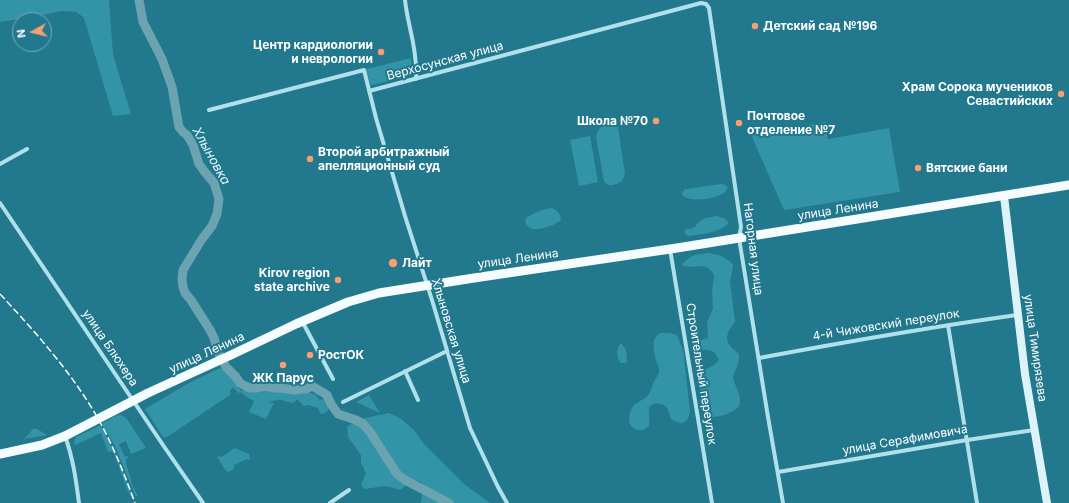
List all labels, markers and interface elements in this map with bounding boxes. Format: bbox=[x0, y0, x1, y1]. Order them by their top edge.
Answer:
north arrow bbox=[12, 12, 52, 52]
place label: Детский сад №196 bbox=[763, 19, 877, 33]
marker: Детский сад №196 bbox=[750, 21, 760, 31]
text: N bbox=[14, 28, 29, 39]
place label: Центр кардиологии и неврологии bbox=[253, 38, 373, 66]
street label: Верхосунская улица bbox=[385, 39, 505, 83]
marker: Центр кардиологии и неврологии bbox=[376, 47, 386, 57]
place label: Храм Сорока мучеников Севастийских bbox=[902, 80, 1053, 108]
marker: Храм Сорока мучеников Севастийских bbox=[1056, 89, 1066, 99]
place label: Почтовое отделение №7 bbox=[747, 109, 835, 137]
place label: Школа №70 bbox=[577, 114, 648, 128]
marker: Школа №70 bbox=[651, 116, 661, 126]
marker: Почтовое отделение №7 bbox=[734, 118, 744, 128]
water label: Хлыновка bbox=[189, 124, 233, 188]
place label: Второй арбитражный апелляционный суд bbox=[318, 145, 450, 173]
marker: Второй арбитражный апелляционный суд bbox=[305, 154, 315, 164]
place label: Вятские бани bbox=[926, 161, 1007, 175]
marker: Вятские бани bbox=[913, 163, 923, 173]
street label: улица Ленина bbox=[797, 197, 879, 223]
street label: Нагорная улица bbox=[740, 202, 766, 296]
street label: улица Ленина bbox=[477, 246, 559, 272]
place label: Лайт bbox=[402, 256, 432, 270]
marker: Лайт bbox=[387, 257, 399, 269]
place label: Kirov region state archive bbox=[254, 266, 330, 294]
marker: Kirov region state archive bbox=[333, 275, 343, 285]
street label: Хлыновская улица bbox=[428, 277, 474, 385]
street label: улица Тимирязева bbox=[1020, 293, 1050, 403]
street label: Строительный переулок bbox=[683, 302, 719, 446]
street label: 4-й Чижовский переулок bbox=[812, 306, 960, 344]
street label: улица Блюхера bbox=[79, 307, 141, 389]
street label: улица Ленина bbox=[167, 329, 247, 377]
place label: РостОК bbox=[318, 348, 364, 362]
marker: РостОК bbox=[305, 350, 315, 360]
marker: ЖК Парус bbox=[278, 360, 288, 370]
place label: ЖК Парус bbox=[252, 371, 314, 385]
street label: улица Серафимовича bbox=[841, 422, 969, 458]

